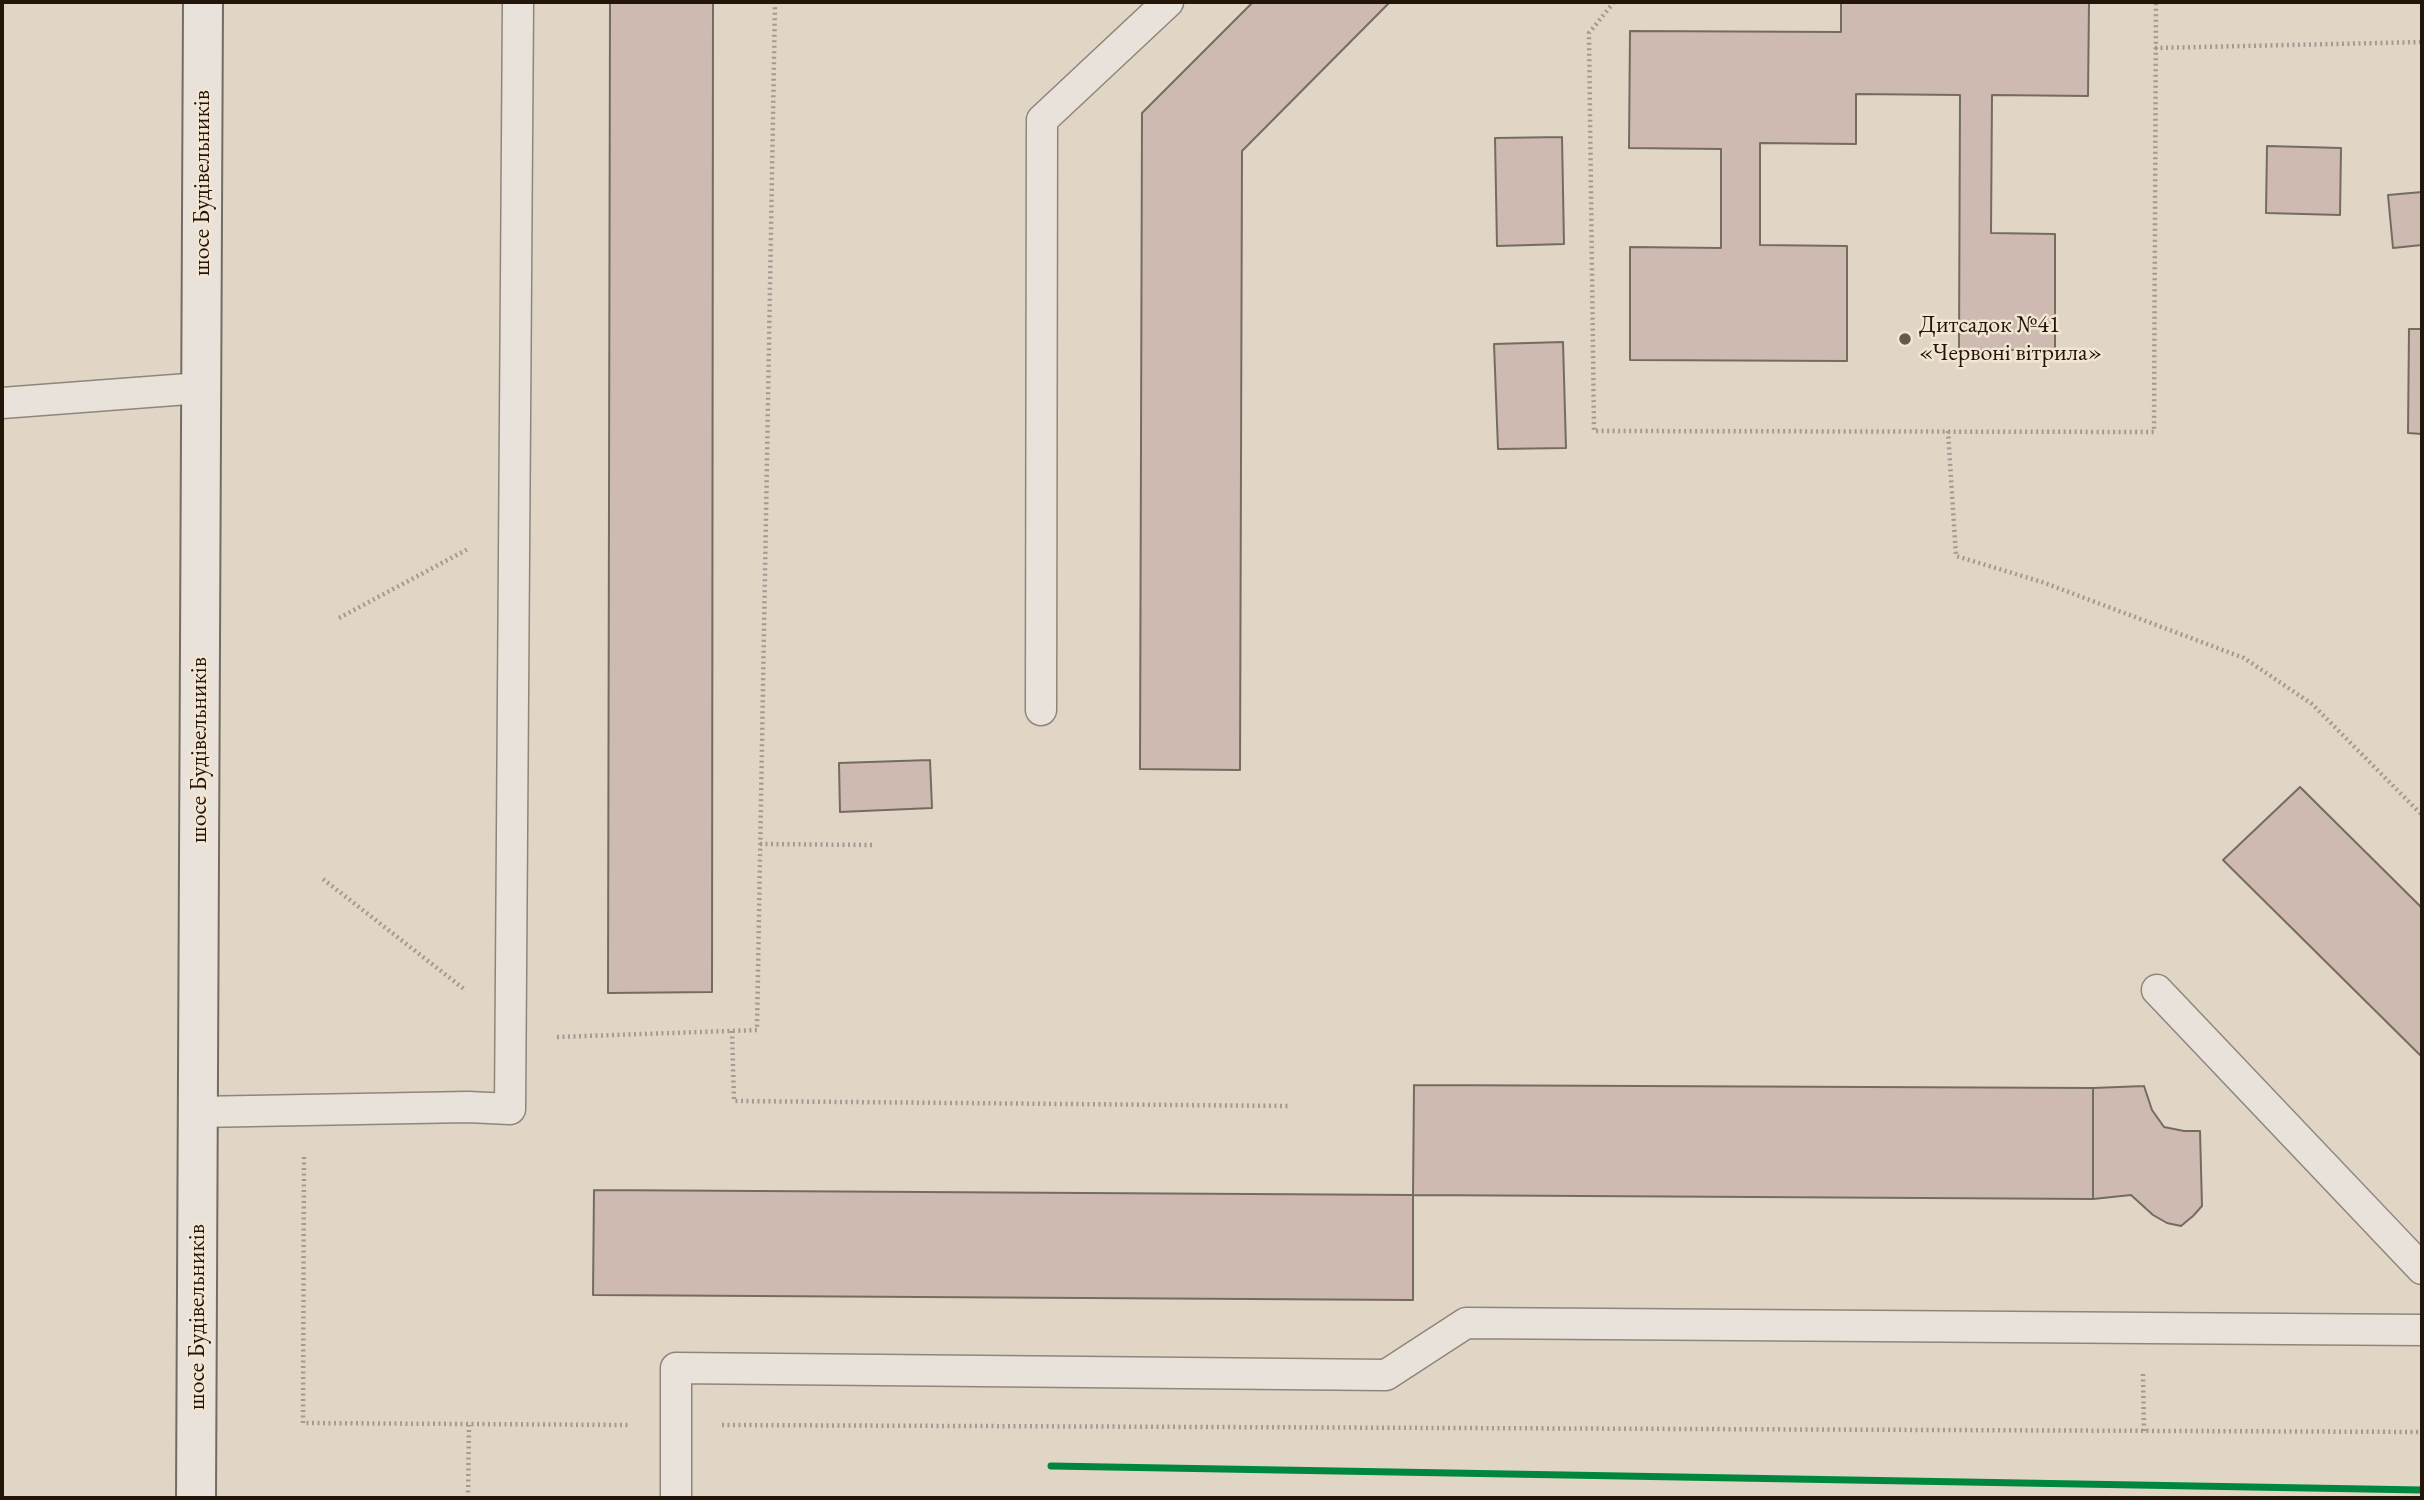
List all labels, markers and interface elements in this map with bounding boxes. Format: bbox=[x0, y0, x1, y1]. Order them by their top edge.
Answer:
street label: шосе Будівельників bbox=[188, 90, 216, 276]
place label: Дитсадок №41 «Червоні вітрила» bbox=[1919, 311, 2102, 367]
marker: Дитсадок №41 «Червоні вітрила» bbox=[1897, 331, 1913, 347]
street label: шосе Будівельників bbox=[185, 657, 213, 843]
street label: шосе Будівельників bbox=[183, 1224, 211, 1410]

